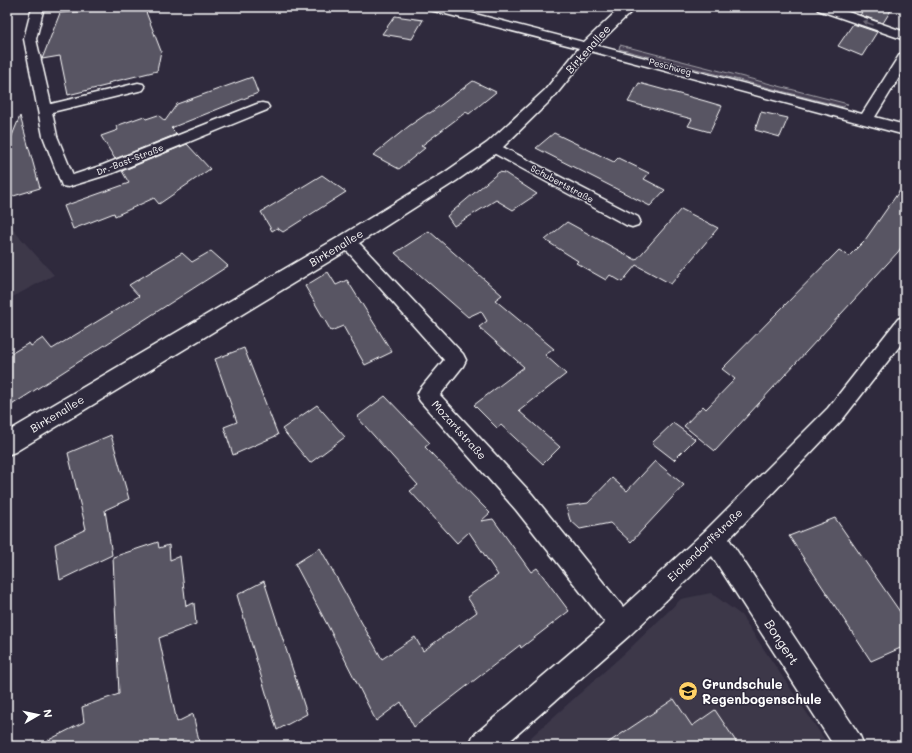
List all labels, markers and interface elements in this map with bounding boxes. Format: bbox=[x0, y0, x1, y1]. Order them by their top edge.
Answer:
one-way arrow bbox=[862, 20, 874, 26]
street label: Birkenallee bbox=[562, 21, 614, 76]
street label: Peschweg bbox=[648, 56, 693, 77]
street label: Dr.-Bast-Straße bbox=[95, 142, 165, 177]
street label: Schubertstraße bbox=[529, 162, 596, 205]
street label: Birkenallee bbox=[306, 225, 366, 270]
street label: Birkenallee bbox=[27, 391, 87, 436]
street label: Mozartstraße bbox=[429, 397, 490, 463]
street label: Eichendorffstraße bbox=[664, 505, 746, 584]
street label: Bongert bbox=[761, 616, 804, 668]
place label: Grundschule Regenbogenschule bbox=[702, 675, 822, 707]
school or university icon: Grundschule Regenbogenschule bbox=[677, 680, 699, 702]
north arrow bbox=[18, 695, 58, 735]
text: N bbox=[40, 708, 56, 719]

